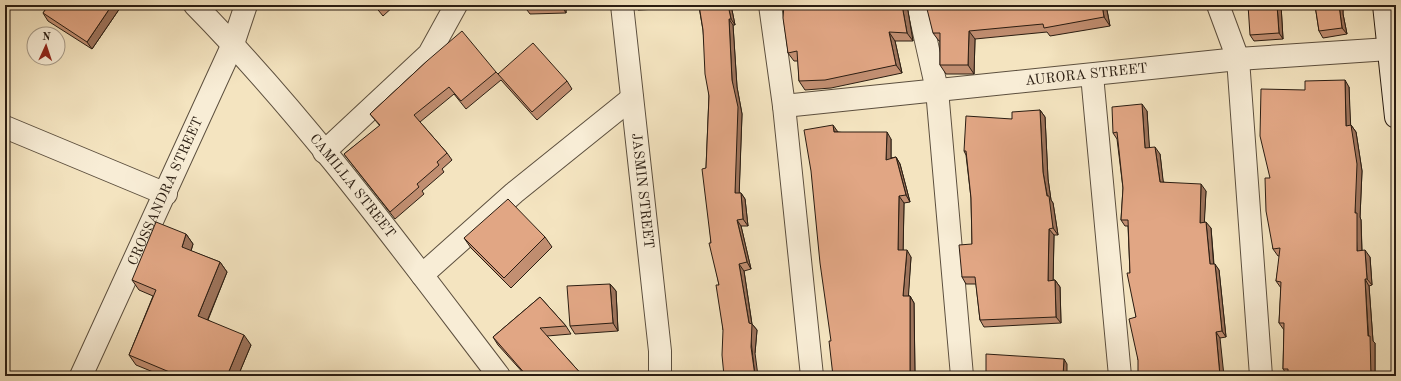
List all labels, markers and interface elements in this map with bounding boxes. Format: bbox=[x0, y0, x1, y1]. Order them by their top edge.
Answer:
north arrow bbox=[26, 26, 66, 66]
text: N bbox=[42, 32, 52, 43]
street label: AURORA STREET bbox=[1024, 61, 1148, 88]
street label: CROSSANDRA STREET bbox=[126, 115, 205, 268]
street label: CAMILLA STREET bbox=[307, 132, 398, 240]
street label: JASMIN STREET bbox=[629, 132, 656, 249]

